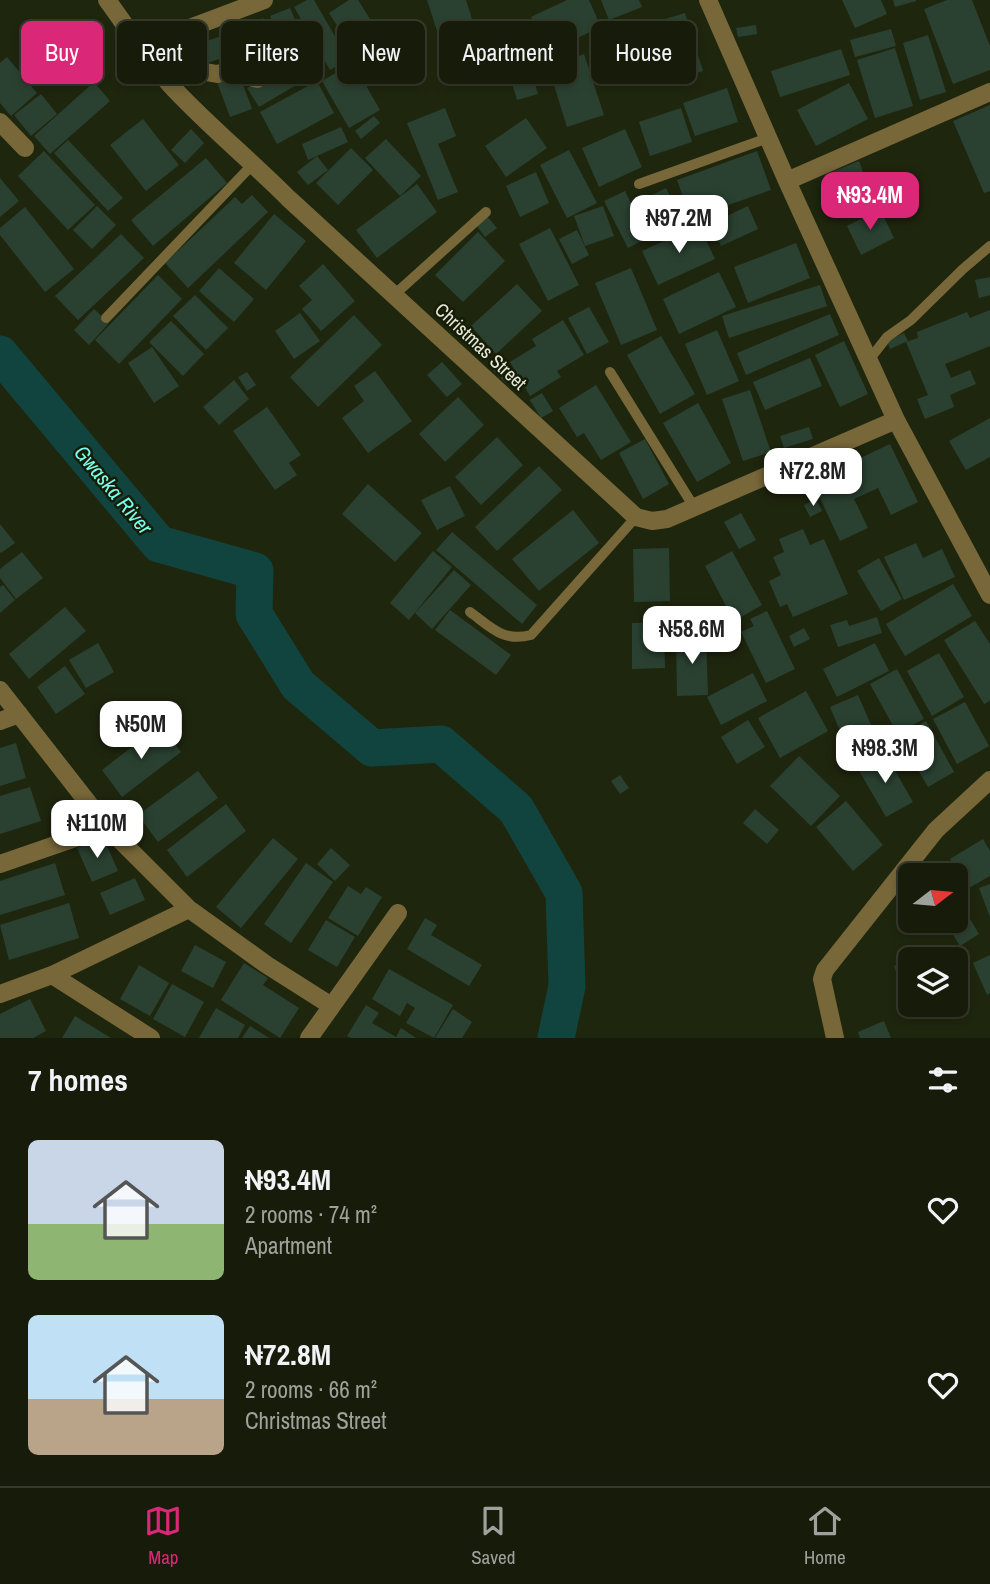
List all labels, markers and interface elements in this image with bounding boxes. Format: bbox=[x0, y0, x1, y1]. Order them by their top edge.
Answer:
chip: Buy bbox=[21, 21, 103, 84]
chip: Rent bbox=[117, 21, 207, 84]
chip: Filters bbox=[221, 21, 323, 84]
chip: New bbox=[337, 21, 425, 84]
chip: Apartment bbox=[439, 21, 577, 84]
chip: House bbox=[591, 21, 696, 84]
pin: ₦93.4M bbox=[813, 173, 927, 232]
text: ₦93.4M bbox=[837, 179, 903, 210]
pin: ₦97.2M bbox=[622, 196, 736, 255]
text: ₦97.2M bbox=[646, 202, 712, 233]
street label: Christmas Street bbox=[429, 297, 533, 396]
water label: Gwaska River bbox=[68, 439, 160, 541]
pin: ₦72.8M bbox=[756, 448, 870, 508]
text: ₦72.8M bbox=[780, 455, 846, 486]
pin: ₦58.6M bbox=[635, 606, 749, 666]
text: ₦58.6M bbox=[659, 613, 725, 644]
pin: ₦50M bbox=[100, 702, 182, 761]
text: ₦50M bbox=[116, 708, 166, 739]
pin: ₦98.3M bbox=[828, 726, 942, 785]
text: ₦98.3M bbox=[852, 732, 918, 763]
pin: ₦110M bbox=[48, 800, 146, 860]
text: ₦110M bbox=[67, 807, 127, 838]
north arrow bbox=[898, 863, 968, 933]
map controls bbox=[898, 863, 968, 1017]
button: layers bbox=[898, 947, 968, 1017]
text: 7 homes bbox=[28, 1060, 128, 1100]
icon: filters bbox=[924, 1061, 962, 1099]
text: ₦93.4M bbox=[245, 1159, 331, 1199]
icon: home bbox=[84, 1168, 168, 1252]
icon: heart bbox=[924, 1191, 962, 1229]
text: 2 rooms · 74 m² bbox=[245, 1199, 377, 1230]
text: Apartment bbox=[245, 1230, 332, 1261]
text: ₦72.8M bbox=[245, 1334, 331, 1374]
icon: home bbox=[84, 1343, 168, 1427]
icon: heart bbox=[924, 1366, 962, 1404]
text: 2 rooms · 66 m² bbox=[245, 1374, 377, 1405]
text: Christmas Street bbox=[245, 1405, 387, 1436]
tab: Map bbox=[144, 1502, 182, 1570]
tab: Saved bbox=[471, 1502, 515, 1570]
tab: Home bbox=[804, 1502, 846, 1570]

